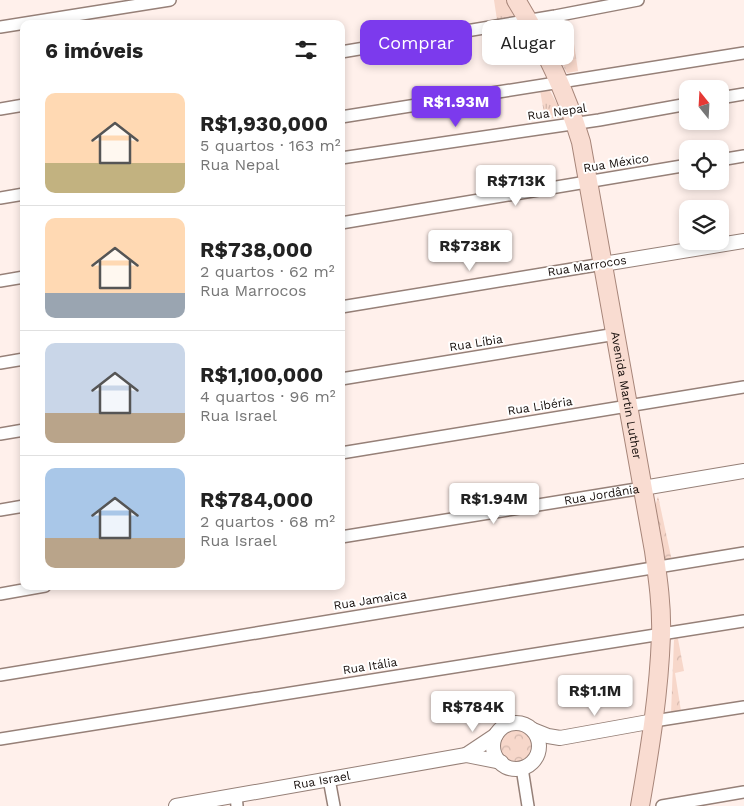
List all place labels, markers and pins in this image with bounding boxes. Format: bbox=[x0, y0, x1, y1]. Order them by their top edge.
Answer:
pin: R$1.93M bbox=[410, 86, 502, 128]
pin: R$713K bbox=[475, 164, 557, 207]
pin: R$738K bbox=[429, 230, 511, 272]
pin: R$1.94M bbox=[448, 482, 540, 525]
pin: R$1.1M bbox=[554, 674, 636, 717]
pin: R$784K bbox=[432, 690, 514, 733]

